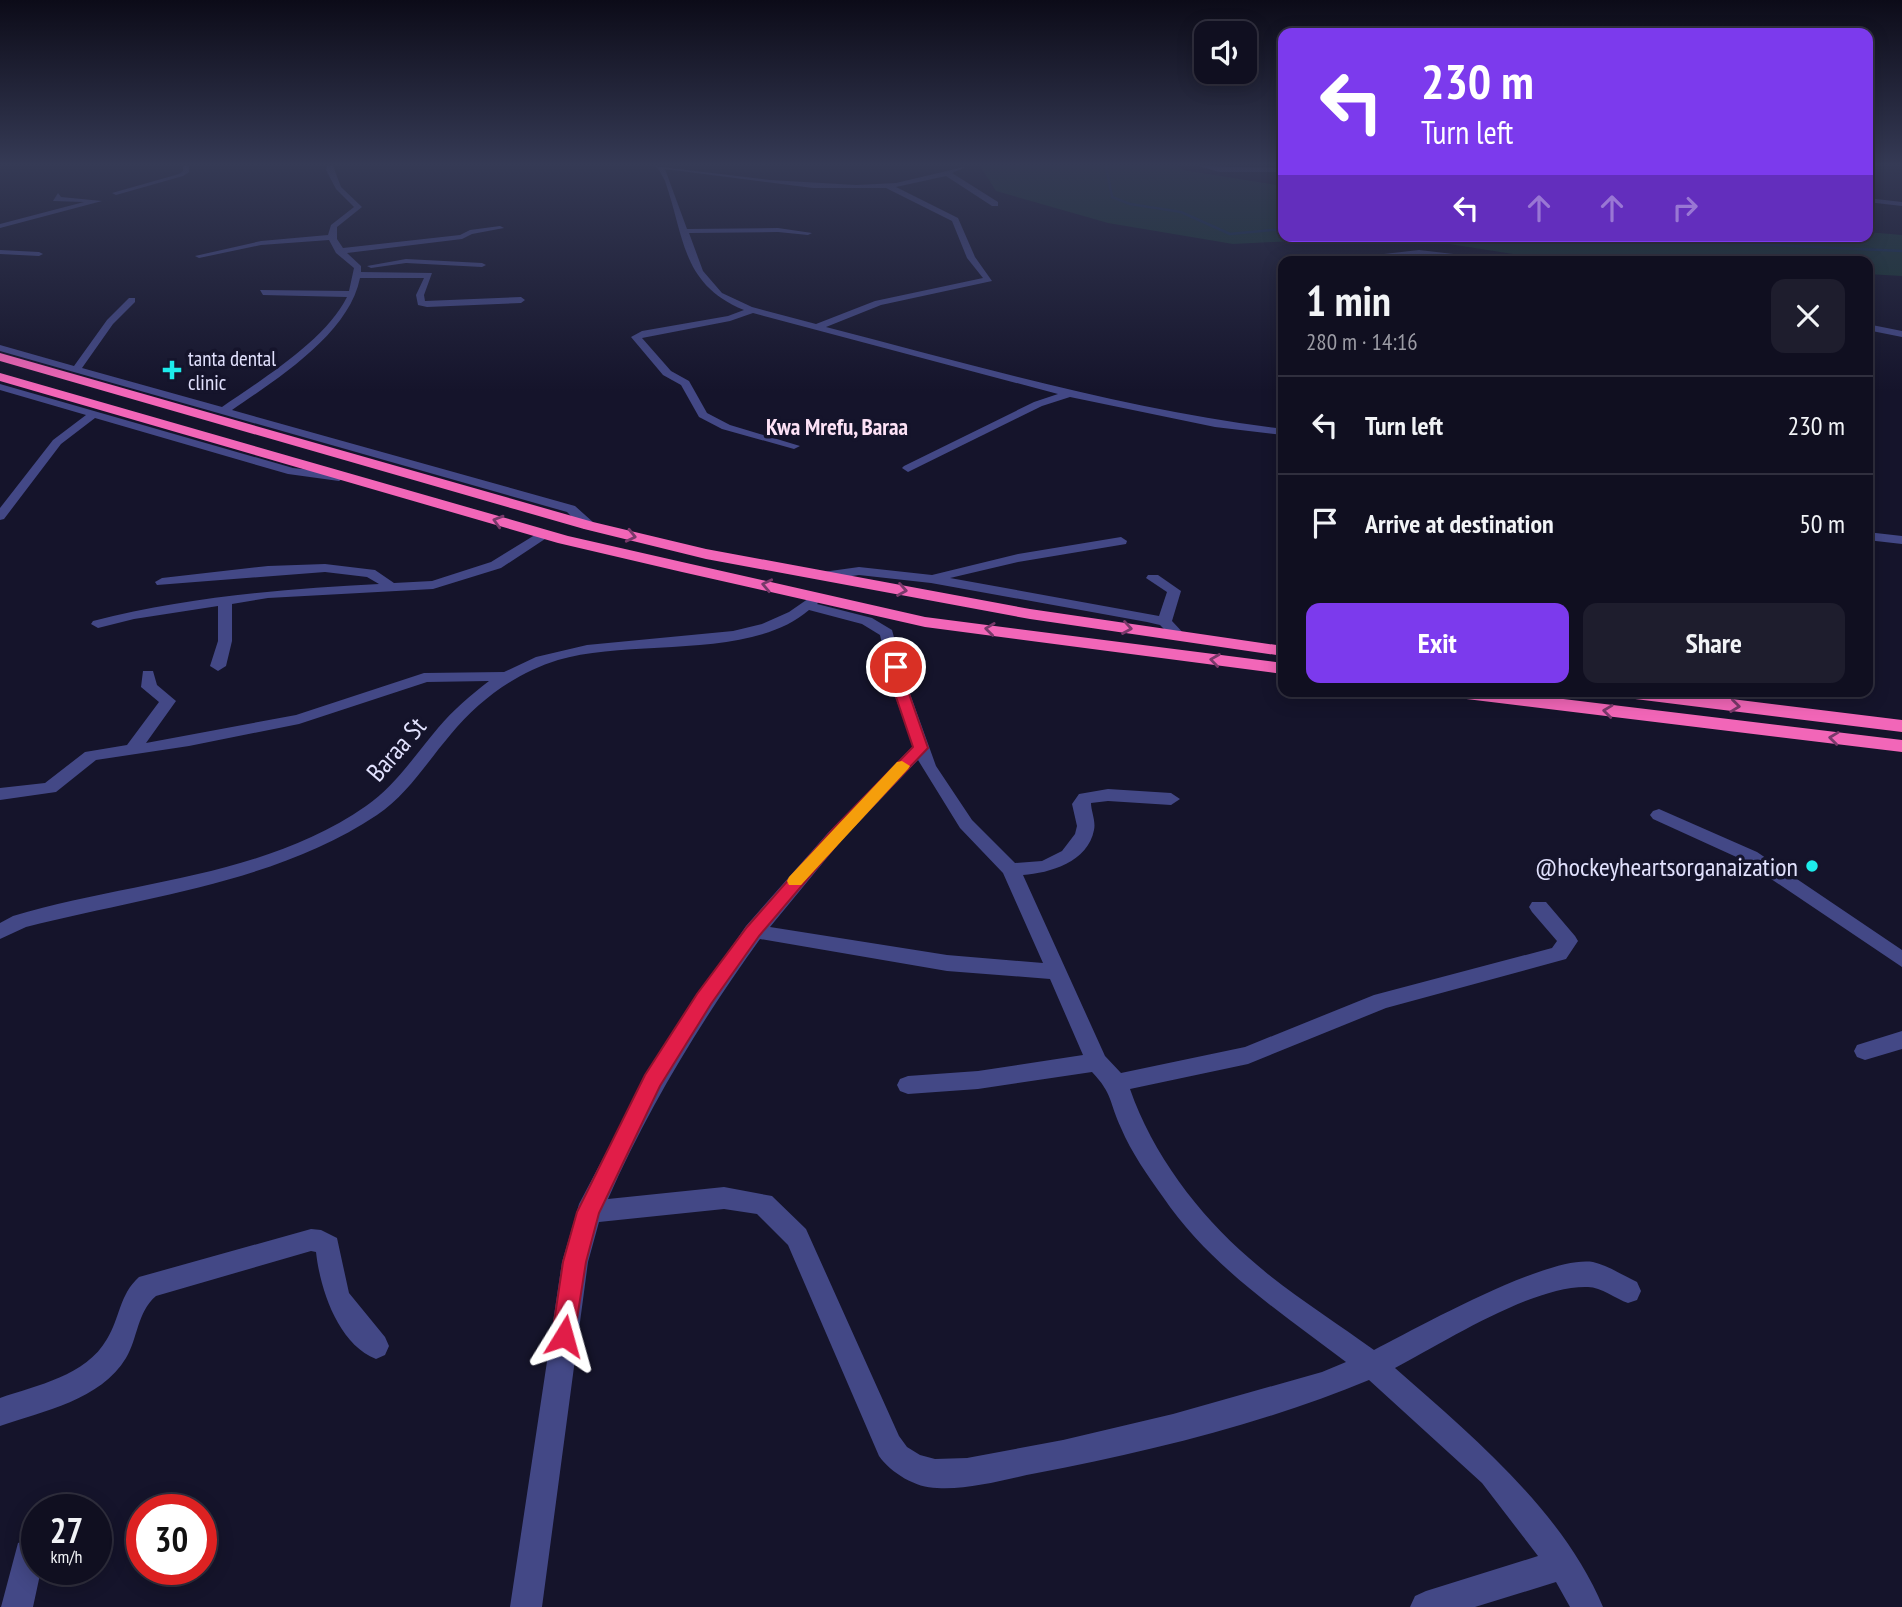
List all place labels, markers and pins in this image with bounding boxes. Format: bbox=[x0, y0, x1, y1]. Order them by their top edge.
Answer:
place label: tanta dental clinic bbox=[188, 345, 276, 396]
marker: tanta dental clinic bbox=[162, 360, 182, 380]
pin bbox=[866, 637, 926, 697]
place label: @hockeyheartsorganaization bbox=[1535, 850, 1798, 883]
marker: @hockeyheartsorganaization bbox=[1804, 858, 1820, 874]

